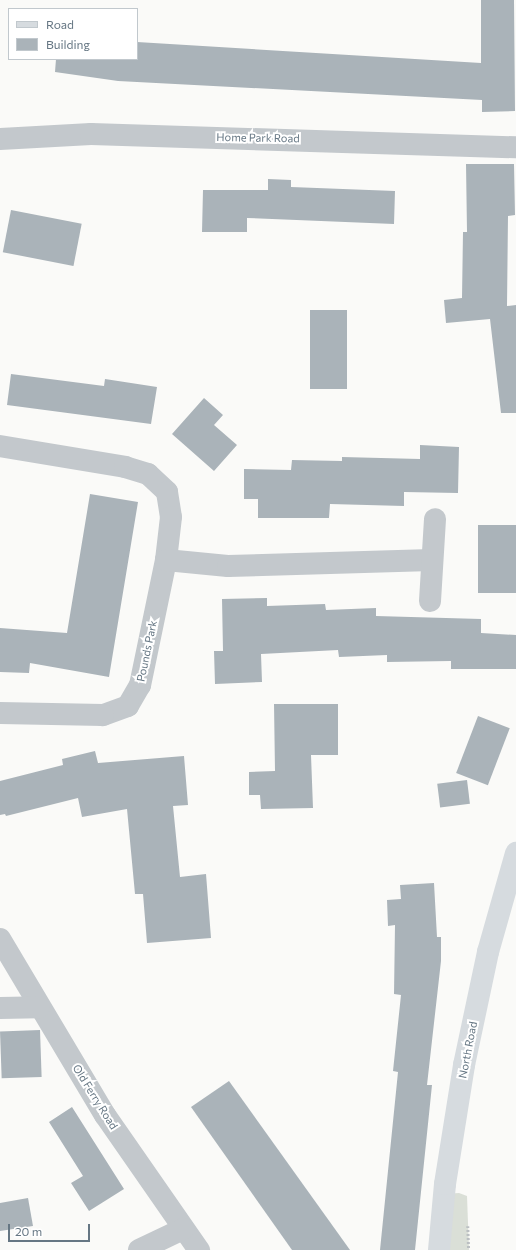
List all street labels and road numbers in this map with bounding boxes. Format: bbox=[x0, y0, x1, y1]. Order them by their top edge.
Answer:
street label: Home Park Road bbox=[216, 131, 300, 145]
street label: Pounds Park bbox=[134, 619, 160, 683]
street label: North Road bbox=[456, 1020, 480, 1080]
street label: Old Ferry Road bbox=[70, 1062, 120, 1132]

